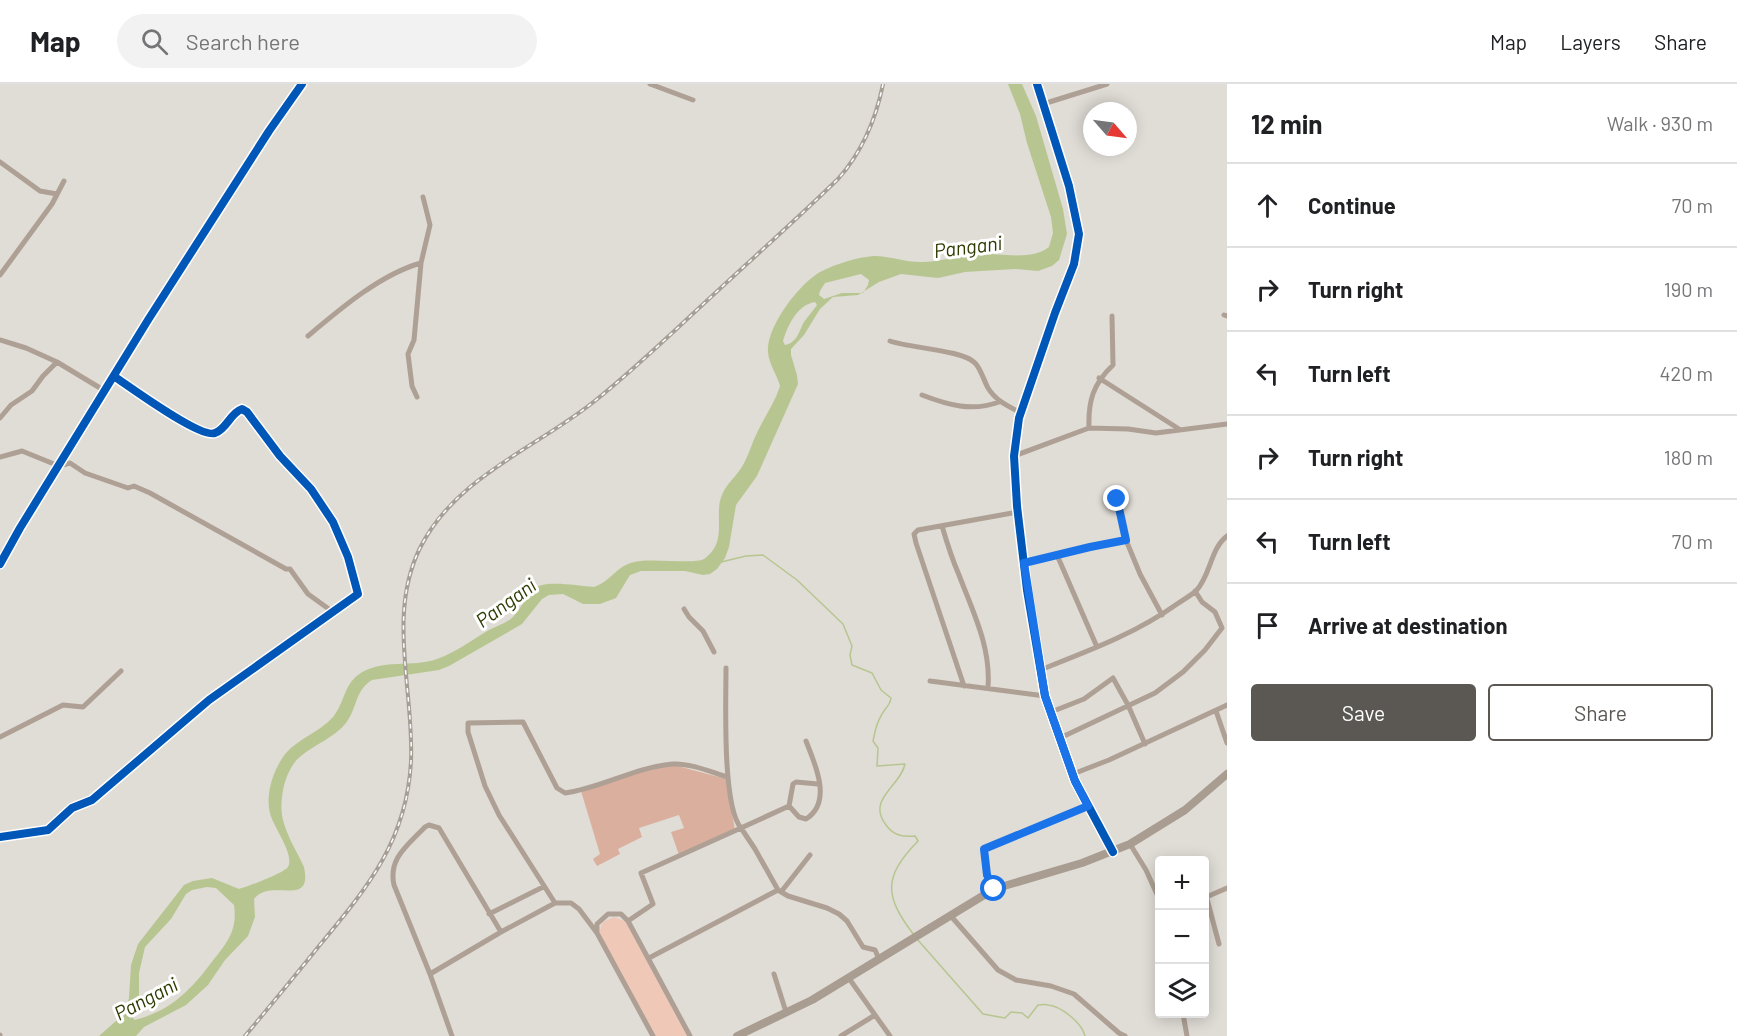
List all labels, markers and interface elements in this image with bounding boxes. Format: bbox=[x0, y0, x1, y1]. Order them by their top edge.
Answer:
search box bbox=[117, 14, 537, 68]
text: Map bbox=[30, 24, 81, 58]
icon: search bbox=[138, 25, 171, 58]
text: Search here bbox=[186, 28, 300, 54]
text: Map bbox=[1490, 29, 1527, 54]
text: Layers bbox=[1560, 29, 1621, 54]
text: Share bbox=[1654, 29, 1707, 54]
north arrow bbox=[1083, 102, 1137, 156]
text: 12 min bbox=[1251, 108, 1323, 139]
text: Walk · 930 m bbox=[1607, 111, 1713, 135]
icon: ahead bbox=[1251, 189, 1284, 222]
text: Continue bbox=[1308, 192, 1396, 218]
text: 70 m bbox=[1672, 193, 1713, 217]
water label: Pangani bbox=[932, 230, 1003, 262]
icon: right bbox=[1251, 273, 1284, 306]
text: Turn right bbox=[1308, 276, 1403, 302]
text: 190 m bbox=[1664, 277, 1713, 301]
icon: left bbox=[1251, 357, 1284, 390]
text: Turn left bbox=[1308, 360, 1391, 386]
text: 420 m bbox=[1659, 361, 1713, 385]
icon: right bbox=[1251, 441, 1284, 474]
text: Turn right bbox=[1308, 444, 1403, 470]
text: 180 m bbox=[1664, 445, 1713, 469]
route end bbox=[1103, 485, 1129, 511]
icon: left bbox=[1251, 525, 1284, 558]
text: Turn left bbox=[1308, 528, 1391, 554]
text: 70 m bbox=[1672, 529, 1713, 553]
water label: Pangani bbox=[471, 572, 540, 632]
icon: arrive bbox=[1251, 609, 1284, 642]
text: Arrive at destination bbox=[1308, 612, 1507, 638]
button: Save bbox=[1251, 684, 1476, 741]
button: Share bbox=[1488, 684, 1713, 741]
map controls bbox=[1155, 856, 1209, 1018]
button: + bbox=[1155, 856, 1209, 910]
route start bbox=[980, 875, 1006, 901]
button: − bbox=[1155, 910, 1209, 964]
button: layers bbox=[1155, 964, 1209, 1018]
water label: Pangani bbox=[110, 971, 182, 1025]

